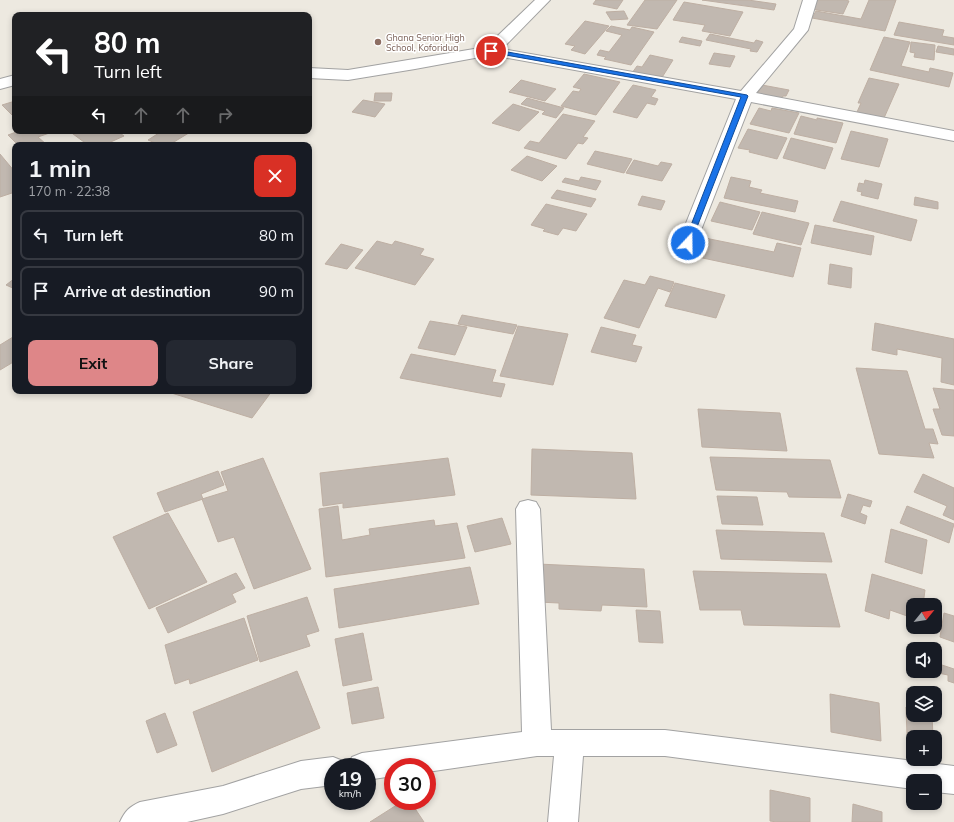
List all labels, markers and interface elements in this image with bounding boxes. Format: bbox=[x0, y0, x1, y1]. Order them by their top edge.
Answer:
text: 80 m bbox=[94, 25, 160, 60]
icon: left bbox=[28, 28, 80, 80]
place label: Ghana Senior High School, Koforidua bbox=[386, 32, 465, 53]
pin bbox=[474, 34, 508, 68]
marker: Ghana Senior High School, Koforidua bbox=[373, 37, 383, 47]
icon: arrive bbox=[480, 40, 502, 62]
text: Turn left bbox=[94, 60, 162, 83]
icon: left bbox=[88, 104, 110, 126]
icon: ahead bbox=[130, 104, 152, 126]
icon: ahead bbox=[172, 104, 194, 126]
icon: right bbox=[214, 104, 236, 126]
text: 1 min bbox=[28, 153, 91, 183]
button: close bbox=[254, 155, 296, 197]
text: 170 m · 22:38 bbox=[28, 183, 110, 199]
position arrow bbox=[667, 222, 709, 264]
icon: left bbox=[30, 224, 52, 246]
text: Turn left bbox=[64, 226, 123, 245]
text: 80 m bbox=[259, 226, 294, 245]
icon: arrive bbox=[30, 280, 52, 302]
text: Arrive at destination bbox=[64, 282, 211, 301]
text: 90 m bbox=[259, 282, 294, 301]
button: Exit bbox=[28, 340, 158, 386]
button: Share bbox=[166, 340, 296, 386]
north arrow bbox=[906, 598, 942, 634]
map controls bbox=[906, 598, 942, 810]
button: sound bbox=[906, 642, 942, 678]
button: layers bbox=[906, 686, 942, 722]
button: + bbox=[906, 730, 942, 766]
speed limit sign: 30 bbox=[384, 758, 436, 810]
text: 19 bbox=[338, 766, 362, 791]
button: − bbox=[906, 774, 942, 810]
text: km/h bbox=[339, 787, 361, 800]

